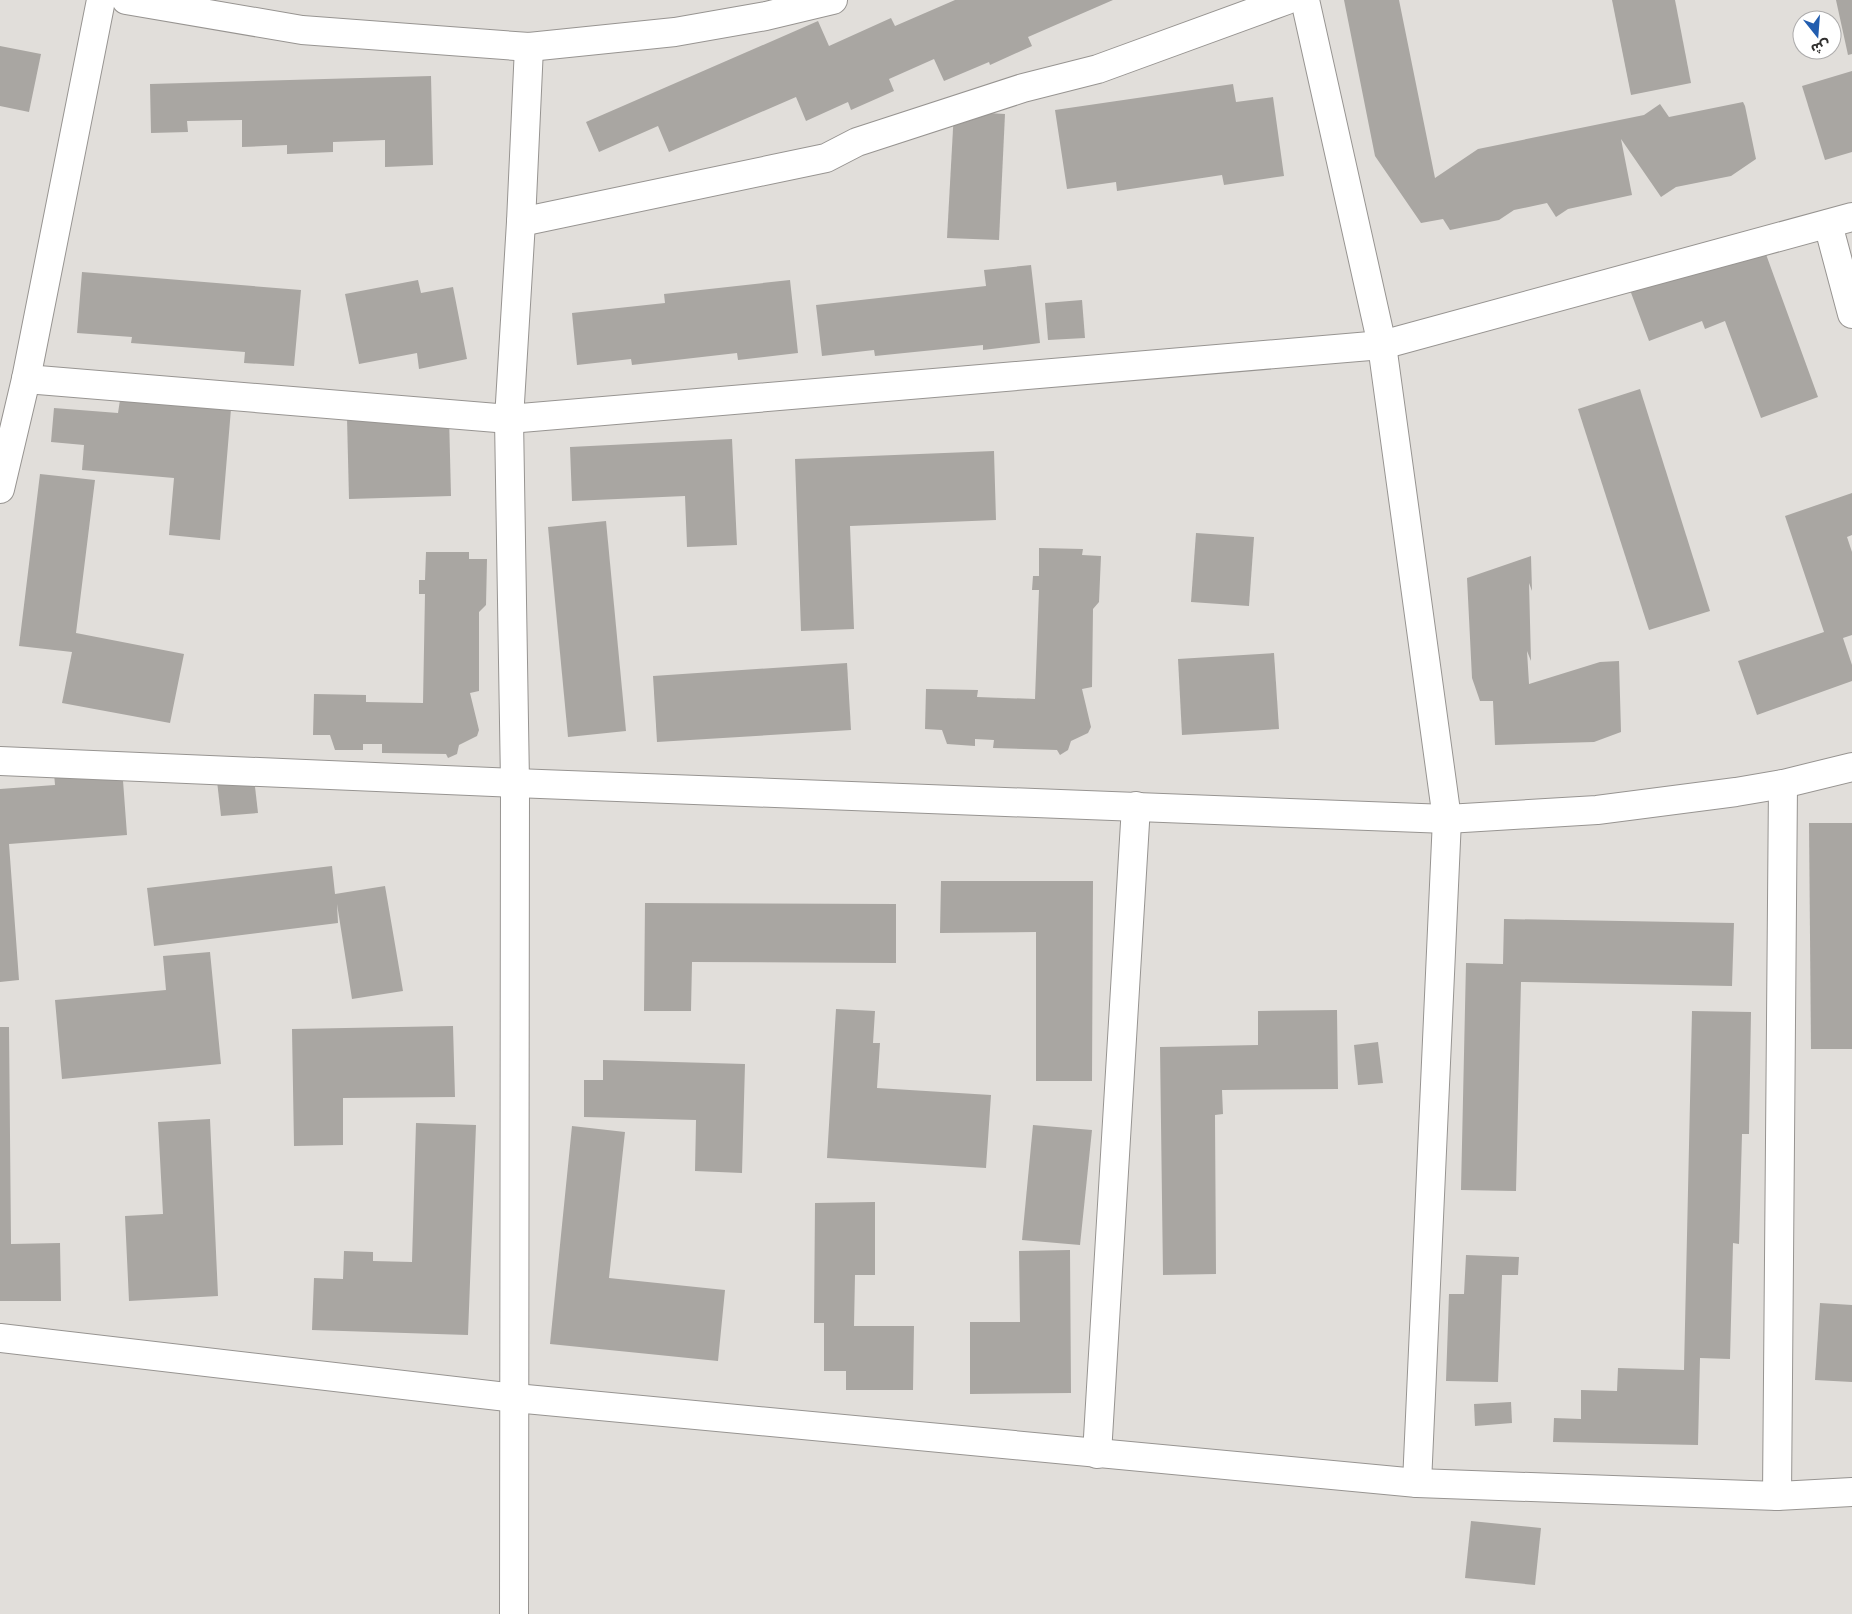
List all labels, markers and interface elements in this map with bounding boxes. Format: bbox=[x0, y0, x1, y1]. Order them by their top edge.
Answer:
north arrow bbox=[1792, 10, 1842, 60]
text: ش bbox=[1809, 35, 1833, 60]

